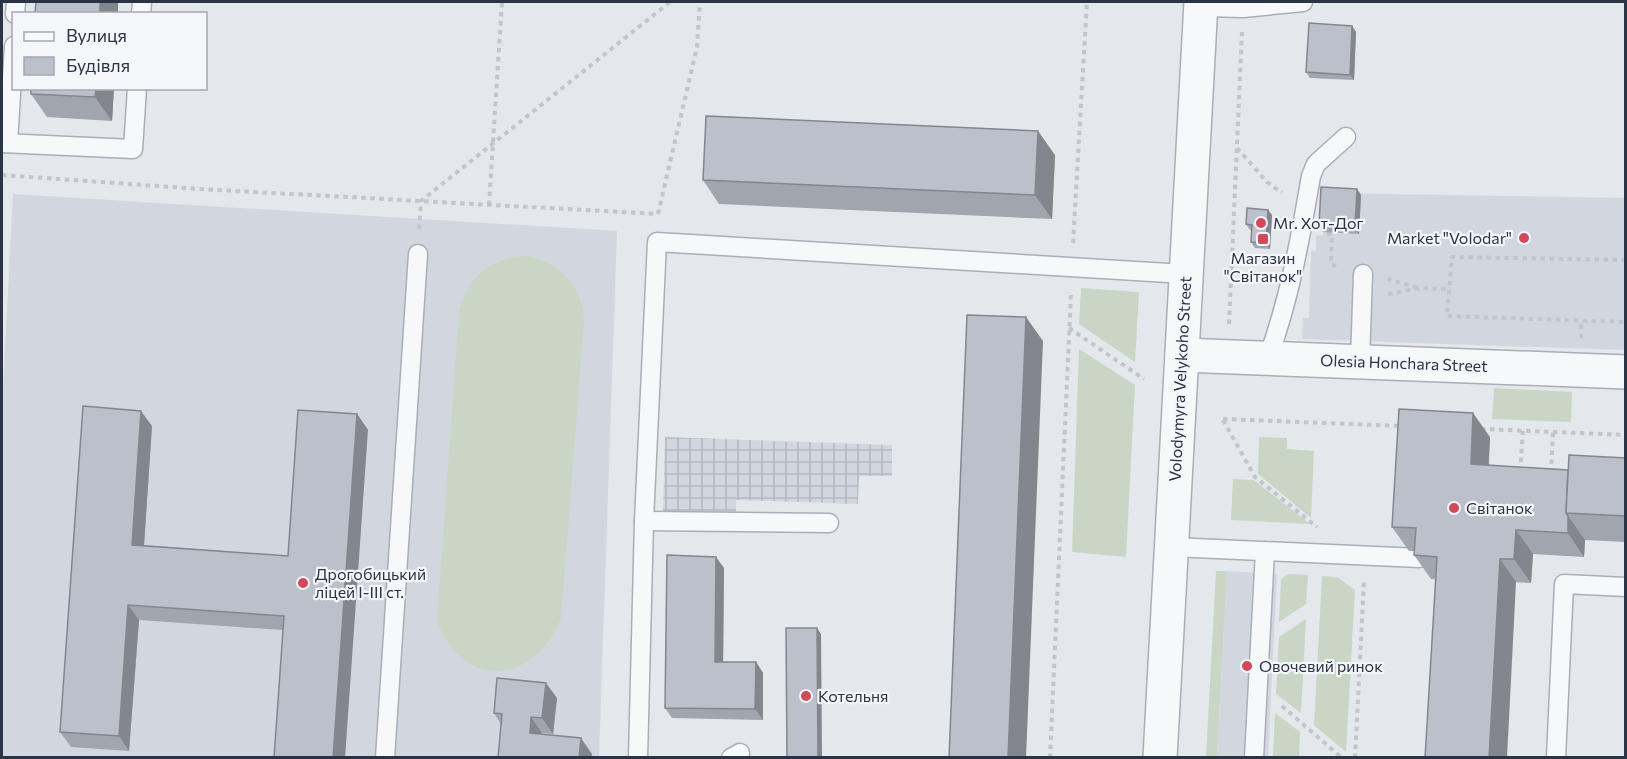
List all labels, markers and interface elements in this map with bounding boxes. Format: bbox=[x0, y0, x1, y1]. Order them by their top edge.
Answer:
legend bbox=[12, 12, 207, 90]
text: Вулиця bbox=[66, 24, 127, 46]
text: Будівля bbox=[66, 54, 130, 76]
place label: Mr. Хот-Дог bbox=[1273, 213, 1364, 232]
marker: Mr. Хот-Дог bbox=[1254, 216, 1268, 230]
place label: Market "Volodar" bbox=[1387, 228, 1512, 247]
marker: Market "Volodar" bbox=[1517, 231, 1531, 245]
marker: Магазин "Світанок" bbox=[1256, 232, 1270, 246]
place label: Магазин "Світанок" bbox=[1224, 248, 1302, 285]
street label: Volodymyra Velykoho Street bbox=[1165, 275, 1194, 482]
street label: Olesia Honchara Street bbox=[1320, 350, 1488, 375]
place label: Світанок bbox=[1466, 498, 1533, 517]
marker: Світанок bbox=[1447, 501, 1461, 515]
place label: Дрогобицький ліцей І-ІІІ ст. bbox=[315, 564, 426, 601]
marker: Дрогобицький ліцей І-ІІІ ст. bbox=[296, 576, 310, 590]
place label: Овочевий ринок bbox=[1259, 656, 1383, 675]
marker: Овочевий ринок bbox=[1240, 659, 1254, 673]
place label: Котельня bbox=[818, 686, 888, 705]
marker: Котельня bbox=[799, 689, 813, 703]

